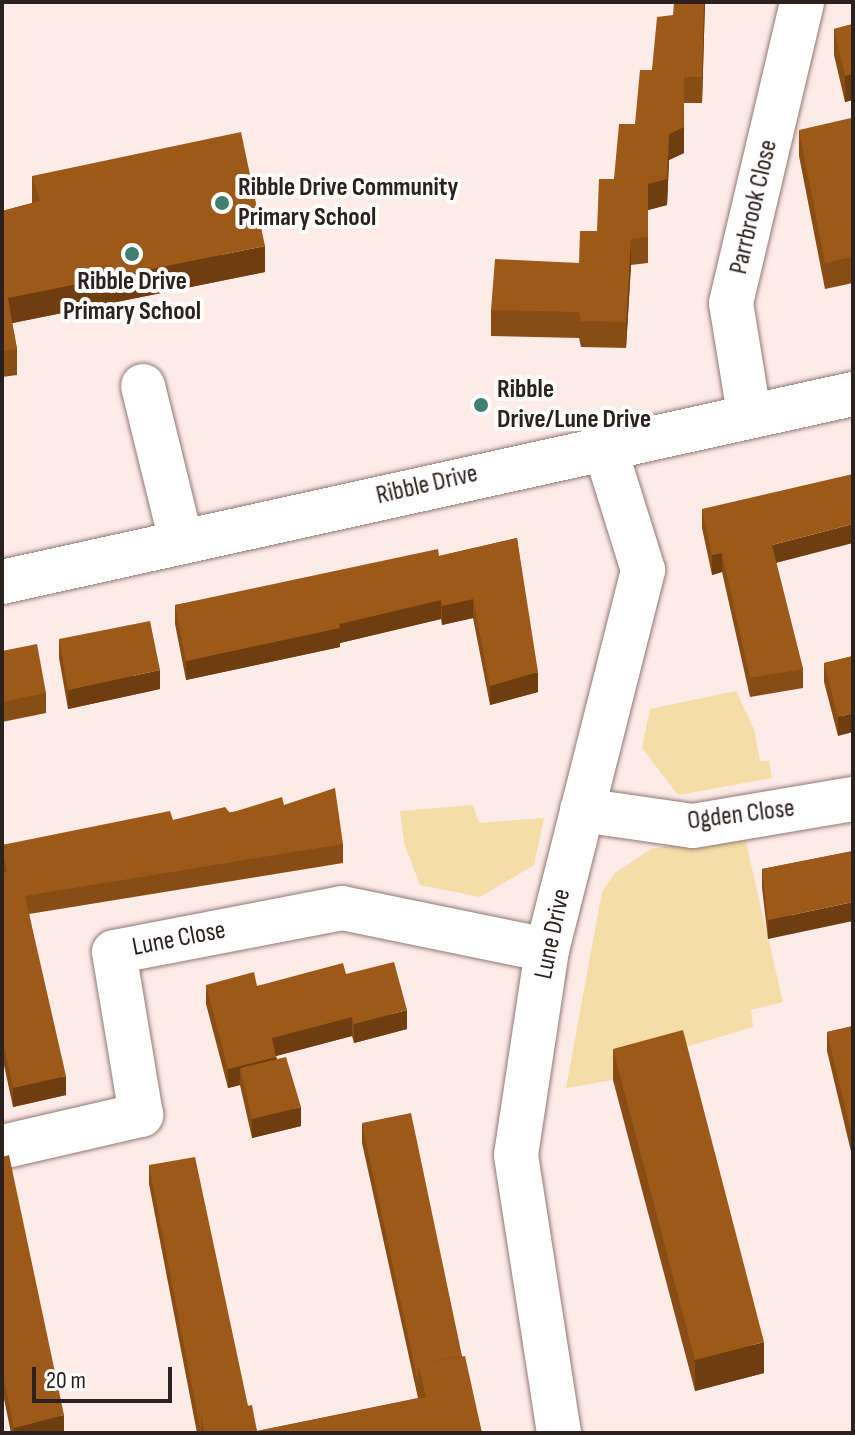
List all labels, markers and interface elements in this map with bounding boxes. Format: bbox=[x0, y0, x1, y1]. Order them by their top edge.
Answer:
street label: Parrbrook Close bbox=[723, 137, 785, 277]
place label: Ribble Drive Community Primary School bbox=[238, 172, 458, 234]
marker: Ribble Drive Community Primary School bbox=[213, 194, 231, 212]
marker: Ribble Drive Primary School bbox=[123, 245, 141, 263]
place label: Ribble Drive Primary School bbox=[63, 266, 201, 328]
place label: Ribble Drive/Lune Drive bbox=[497, 374, 651, 436]
marker: Ribble Drive/Lune Drive bbox=[472, 396, 490, 414]
street label: Ribble Drive bbox=[373, 458, 481, 512]
street label: Ogden Close bbox=[686, 793, 796, 837]
street label: Lune Drive bbox=[528, 886, 578, 982]
street label: Lune Close bbox=[130, 915, 228, 963]
scale bar bbox=[36, 1351, 176, 1401]
text: 20 m bbox=[46, 1366, 86, 1395]

